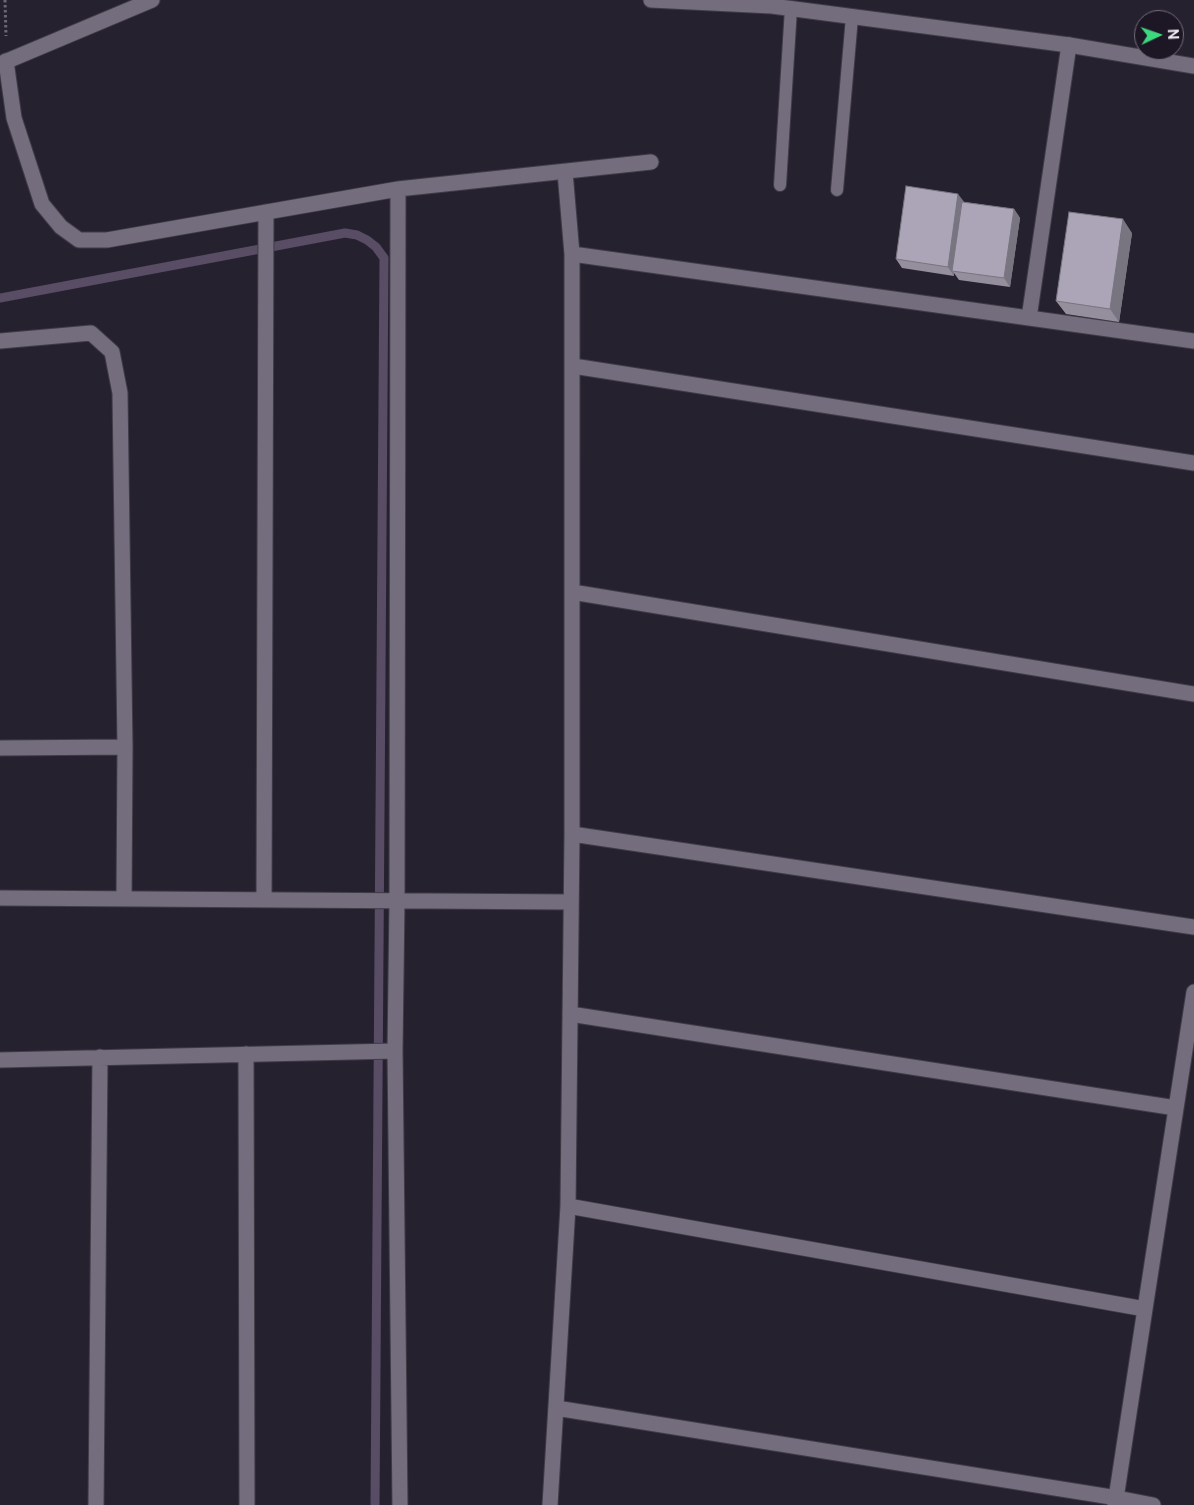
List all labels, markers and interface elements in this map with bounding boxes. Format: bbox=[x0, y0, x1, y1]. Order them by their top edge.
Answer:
north arrow bbox=[1134, 10, 1184, 60]
text: N bbox=[1165, 28, 1181, 40]

